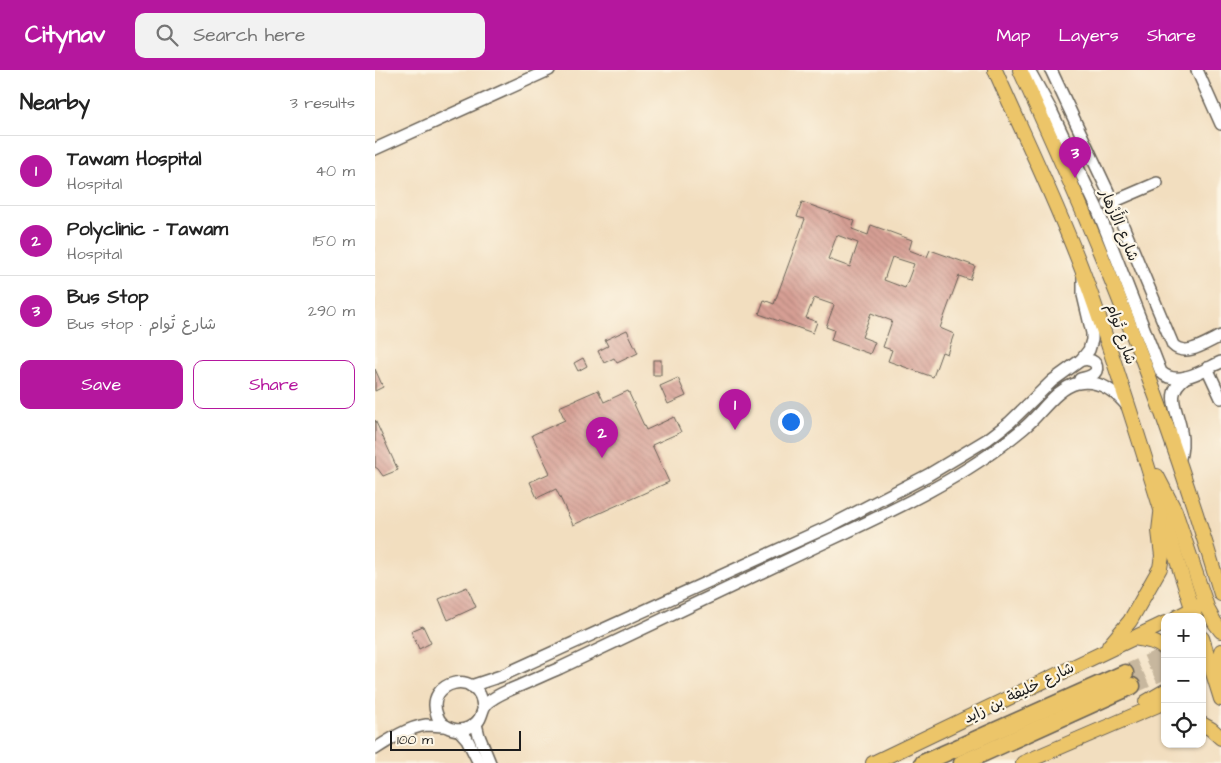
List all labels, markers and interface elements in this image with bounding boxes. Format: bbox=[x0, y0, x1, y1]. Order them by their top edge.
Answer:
search box bbox=[135, 13, 485, 58]
text: Citynav bbox=[25, 18, 105, 52]
icon: search bbox=[153, 21, 181, 49]
text: Search here bbox=[193, 22, 305, 49]
text: Map bbox=[996, 23, 1030, 48]
text: Layers bbox=[1058, 23, 1119, 48]
text: Share bbox=[1147, 23, 1196, 48]
text: Nearby bbox=[20, 88, 90, 117]
text: 3 results bbox=[290, 92, 355, 114]
pin: 3 bbox=[1059, 137, 1091, 178]
text: Tawam Hospital bbox=[67, 146, 201, 173]
text: 1 bbox=[35, 160, 37, 182]
text: 40 m bbox=[315, 160, 355, 182]
text: Hospital bbox=[67, 173, 122, 195]
street label: شارع الأَزْهار bbox=[1094, 184, 1146, 264]
text: Polyclinic - Tawam bbox=[67, 216, 228, 243]
text: 2 bbox=[31, 230, 41, 252]
text: 150 m bbox=[313, 230, 355, 252]
text: Hospital bbox=[67, 243, 122, 265]
text: Bus Stop bbox=[67, 284, 148, 311]
text: 3 bbox=[32, 300, 40, 322]
text: 290 m bbox=[308, 300, 355, 322]
street label: شارع تُوام bbox=[1100, 301, 1141, 368]
text: Bus stop · شارع تُوام bbox=[67, 313, 216, 335]
button: Save bbox=[20, 360, 183, 409]
button: Share bbox=[193, 360, 355, 409]
pin: 1 bbox=[719, 389, 751, 430]
your location bbox=[778, 409, 804, 435]
pin: 2 bbox=[586, 417, 618, 458]
map controls bbox=[1161, 613, 1206, 748]
button: + bbox=[1161, 613, 1206, 658]
street label: شارع خليفة بن زايد bbox=[960, 657, 1078, 729]
button: − bbox=[1161, 658, 1206, 703]
button: locate bbox=[1161, 703, 1206, 748]
scale bar bbox=[390, 728, 521, 751]
text: 100 m bbox=[397, 730, 433, 750]

